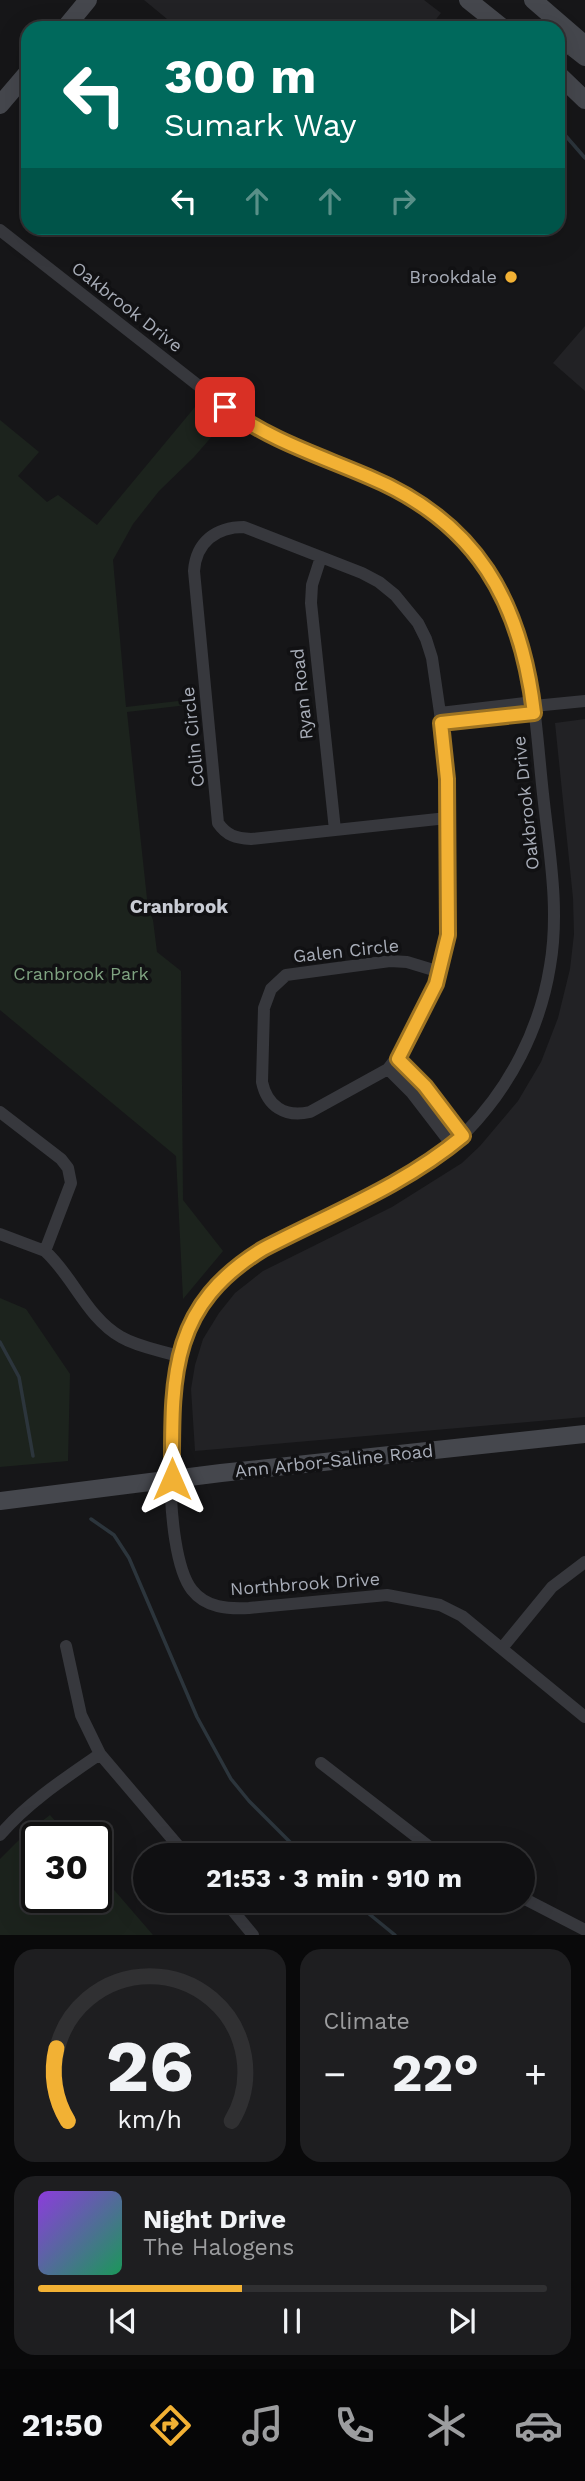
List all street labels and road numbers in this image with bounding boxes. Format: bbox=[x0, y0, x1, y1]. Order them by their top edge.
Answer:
street label: Oakbrook Drive bbox=[68, 257, 187, 356]
street label: Ryan Road bbox=[286, 647, 317, 741]
street label: Colin Circle bbox=[177, 686, 208, 788]
street label: Oakbrook Drive bbox=[508, 735, 543, 871]
street label: Galen Circle bbox=[292, 934, 400, 967]
street label: Ann Arbor-Saline Road bbox=[234, 1440, 434, 1481]
street label: Northbrook Drive bbox=[229, 1568, 381, 1599]

